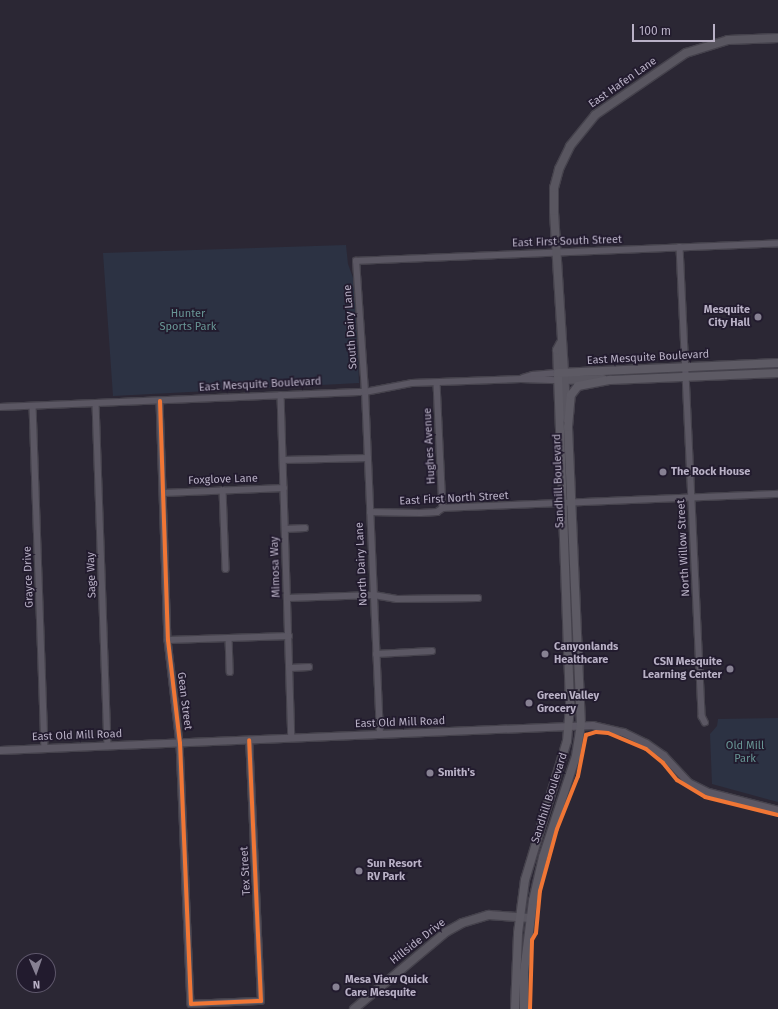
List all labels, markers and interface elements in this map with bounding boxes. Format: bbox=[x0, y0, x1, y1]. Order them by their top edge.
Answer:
scale bar bbox=[634, 16, 717, 42]
text: 100 m bbox=[639, 24, 671, 38]
street label: East Hafen Lane bbox=[587, 55, 659, 111]
street label: East First South Street bbox=[512, 233, 622, 251]
street label: South Dairy Lane bbox=[341, 284, 361, 370]
place label: Mesquite City Hall bbox=[704, 304, 750, 330]
park label: Hunter Sports Park bbox=[160, 308, 216, 334]
marker: Mesquite City Hall bbox=[753, 312, 763, 322]
street label: East Mesquite Boulevard bbox=[586, 348, 710, 368]
street label: East Mesquite Boulevard bbox=[198, 375, 322, 395]
street label: Hughes Avenue bbox=[421, 407, 439, 485]
street label: Sandhill Boulevard bbox=[551, 434, 567, 528]
place label: The Rock House bbox=[671, 465, 750, 479]
marker: The Rock House bbox=[658, 467, 668, 477]
street label: Foxglove Lane bbox=[188, 472, 258, 488]
street label: East First North Street bbox=[399, 490, 509, 508]
street label: North Willow Street bbox=[675, 499, 693, 597]
street label: North Dairy Lane bbox=[353, 522, 371, 606]
street label: Mimosa Way bbox=[268, 536, 284, 598]
street label: Grayce Drive bbox=[21, 546, 37, 608]
street label: Sage Way bbox=[85, 552, 99, 598]
place label: Canyonlands Healthcare bbox=[554, 641, 618, 667]
marker: Canyonlands Healthcare bbox=[539, 648, 551, 660]
place label: CSN Mesquite Learning Center bbox=[643, 656, 722, 682]
marker: CSN Mesquite Learning Center bbox=[725, 664, 735, 674]
street label: Gean Street bbox=[174, 671, 194, 731]
place label: Green Valley Grocery bbox=[537, 690, 599, 716]
marker: Green Valley Grocery bbox=[524, 698, 534, 708]
street label: East Old Mill Road bbox=[355, 715, 445, 731]
street label: East Old Mill Road bbox=[32, 728, 122, 744]
park label: Old Mill Park bbox=[726, 740, 764, 766]
street label: Sandhill Boulevard bbox=[529, 751, 571, 845]
place label: Smith's bbox=[438, 766, 475, 780]
marker: Smith's bbox=[425, 768, 435, 778]
street label: Tex Street bbox=[238, 846, 254, 896]
place label: Sun Resort RV Park bbox=[367, 858, 422, 884]
marker: Sun Resort RV Park bbox=[354, 866, 364, 876]
street label: Hillside Drive bbox=[388, 916, 448, 968]
north arrow bbox=[16, 953, 56, 993]
place label: Mesa View Quick Care Mesquite bbox=[345, 974, 428, 1000]
text: N bbox=[33, 978, 40, 991]
marker: Mesa View Quick Care Mesquite bbox=[330, 981, 342, 993]

